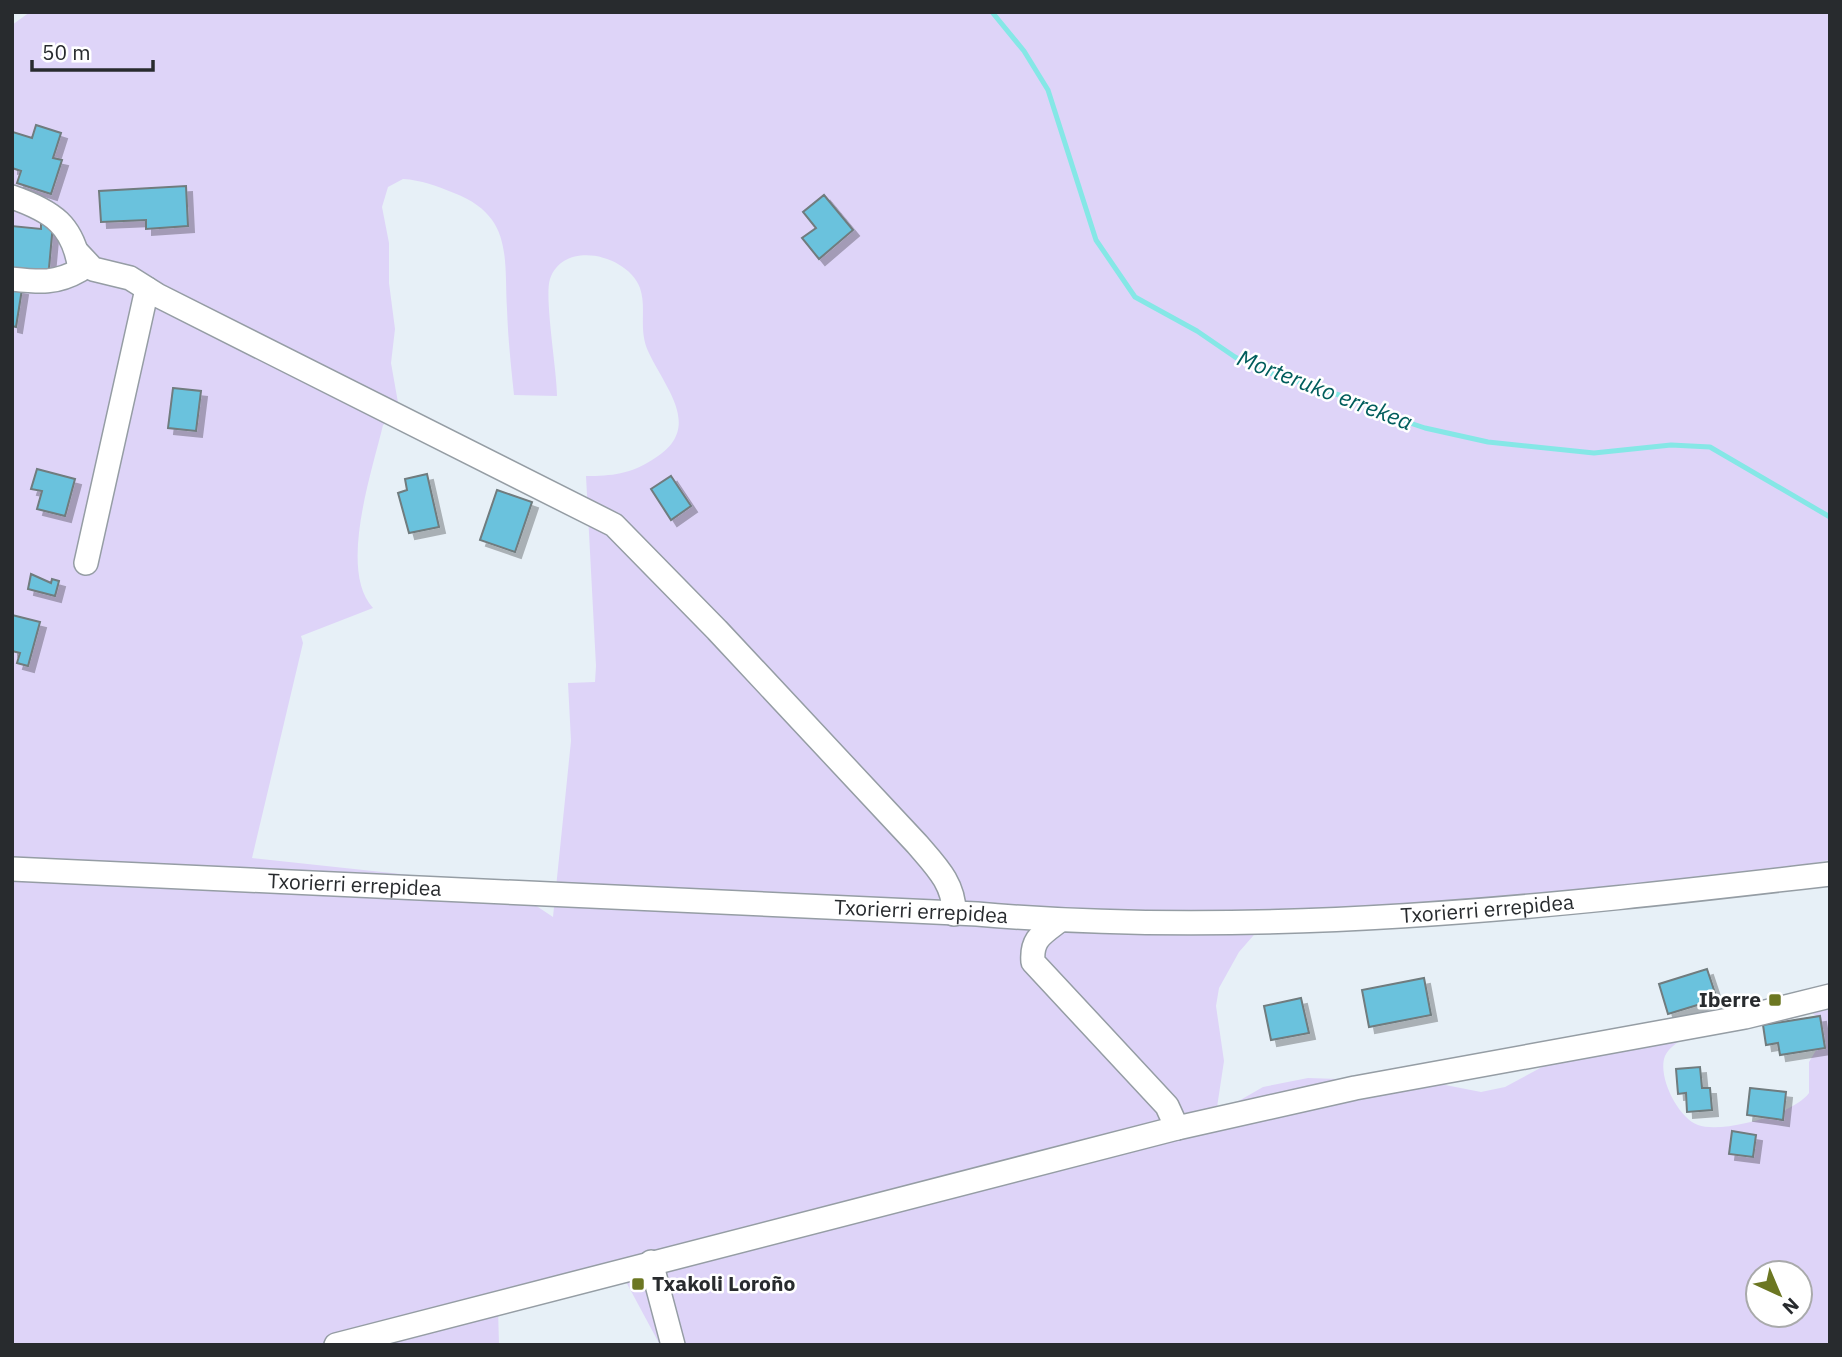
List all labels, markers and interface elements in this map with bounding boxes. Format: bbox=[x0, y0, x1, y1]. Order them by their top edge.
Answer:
scale bar bbox=[32, 28, 152, 72]
text: 50 m bbox=[42, 38, 91, 66]
water label: Morteruko errekea bbox=[1233, 342, 1417, 436]
street label: Txorierri errepidea bbox=[267, 866, 442, 902]
street label: Txorierri errepidea bbox=[1400, 887, 1575, 929]
street label: Txorierri errepidea bbox=[833, 892, 1009, 929]
place label: Iberre bbox=[1699, 985, 1761, 1013]
marker: Iberre bbox=[1767, 992, 1783, 1008]
north arrow bbox=[1744, 1259, 1814, 1329]
place label: Txakoli Loroño bbox=[652, 1269, 795, 1297]
marker: Txakoli Loroño bbox=[630, 1276, 646, 1292]
text: N bbox=[1778, 1293, 1804, 1320]

